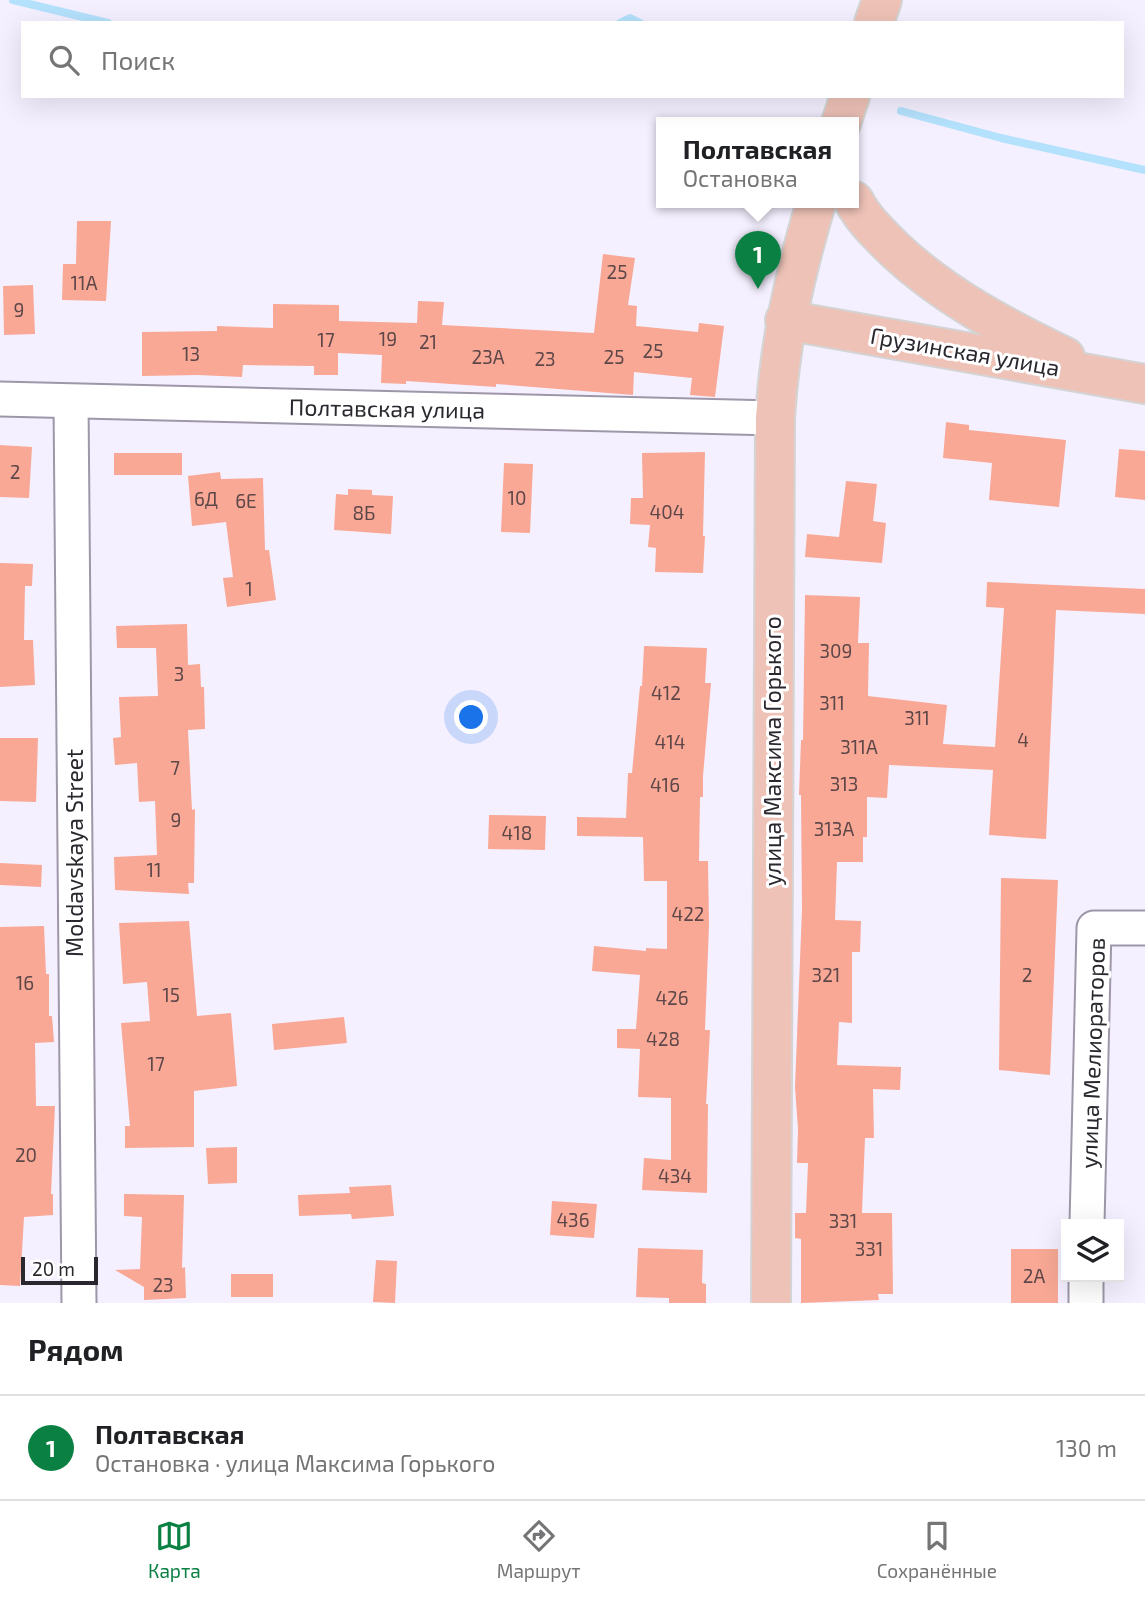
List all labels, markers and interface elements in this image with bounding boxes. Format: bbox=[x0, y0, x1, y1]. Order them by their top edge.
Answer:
search box bbox=[21, 21, 1124, 98]
icon: search bbox=[45, 41, 83, 79]
text: Поиск bbox=[101, 44, 175, 75]
popup bbox=[656, 117, 859, 208]
text: Полтавская bbox=[683, 133, 832, 164]
text: Остановка bbox=[683, 164, 798, 192]
pin: 1 bbox=[735, 231, 781, 289]
house number: 25 bbox=[607, 260, 627, 283]
house number: 11А bbox=[71, 271, 98, 294]
house number: 9 bbox=[14, 298, 24, 321]
street label: Грузинская улица bbox=[868, 321, 1062, 382]
house number: 19 bbox=[379, 327, 397, 350]
house number: 17 bbox=[317, 328, 335, 351]
house number: 21 bbox=[419, 330, 437, 353]
house number: 25 bbox=[643, 339, 663, 362]
house number: 13 bbox=[182, 342, 200, 365]
house number: 23А bbox=[471, 345, 505, 368]
house number: 25 bbox=[604, 345, 624, 368]
house number: 23 bbox=[534, 347, 556, 370]
street label: Полтавская улица bbox=[289, 392, 485, 425]
house number: 2 bbox=[10, 460, 20, 483]
house number: 10 bbox=[507, 486, 527, 509]
house number: 6Д bbox=[194, 487, 218, 510]
house number: 6Е bbox=[235, 489, 257, 512]
house number: 404 bbox=[650, 500, 684, 523]
house number: 8Б bbox=[353, 501, 375, 524]
house number: 1 bbox=[245, 577, 253, 600]
street label: улица Максима Горького bbox=[758, 616, 787, 886]
house number: 309 bbox=[820, 639, 852, 662]
house number: 3 bbox=[174, 662, 184, 685]
house number: 412 bbox=[651, 681, 681, 704]
house number: 311 bbox=[819, 691, 845, 714]
your location bbox=[454, 700, 488, 734]
house number: 311 bbox=[904, 706, 930, 729]
house number: 4 bbox=[1017, 728, 1029, 751]
house number: 414 bbox=[655, 730, 685, 753]
house number: 311А bbox=[840, 735, 878, 758]
street label: Moldavskaya Street bbox=[60, 749, 88, 957]
house number: 7 bbox=[170, 756, 180, 779]
house number: 313 bbox=[830, 772, 858, 795]
house number: 416 bbox=[650, 773, 680, 796]
house number: 9 bbox=[171, 808, 181, 831]
house number: 313А bbox=[814, 817, 854, 840]
house number: 418 bbox=[502, 821, 532, 844]
house number: 11 bbox=[146, 858, 162, 881]
house number: 422 bbox=[671, 902, 705, 925]
street label: улица Мелиораторов bbox=[1074, 937, 1111, 1169]
house number: 321 bbox=[812, 963, 840, 986]
house number: 2 bbox=[1022, 963, 1032, 986]
house number: 16 bbox=[16, 971, 34, 994]
house number: 15 bbox=[162, 983, 180, 1006]
house number: 426 bbox=[655, 986, 689, 1009]
house number: 428 bbox=[646, 1027, 680, 1050]
house number: 17 bbox=[147, 1052, 165, 1075]
house number: 20 bbox=[15, 1143, 37, 1166]
house number: 434 bbox=[658, 1164, 692, 1187]
house number: 436 bbox=[556, 1208, 590, 1231]
house number: 331 bbox=[829, 1209, 857, 1232]
map controls bbox=[1061, 1219, 1124, 1282]
button: layers bbox=[1061, 1219, 1124, 1282]
house number: 331 bbox=[855, 1237, 883, 1260]
scale bar bbox=[21, 1254, 98, 1286]
text: 20 m bbox=[32, 1257, 75, 1280]
house number: 2А bbox=[1023, 1264, 1045, 1287]
house number: 23 bbox=[152, 1273, 174, 1296]
text: Рядом bbox=[28, 1331, 124, 1367]
text: Полтавская bbox=[95, 1418, 244, 1449]
text: 1 bbox=[46, 1434, 56, 1462]
text: 130 m bbox=[1056, 1434, 1117, 1462]
text: Остановка · улица Максима Горького bbox=[95, 1449, 496, 1477]
tab: Карта bbox=[148, 1517, 201, 1582]
tab: Маршрут bbox=[497, 1517, 581, 1582]
tab: Сохранённые bbox=[877, 1517, 997, 1582]

